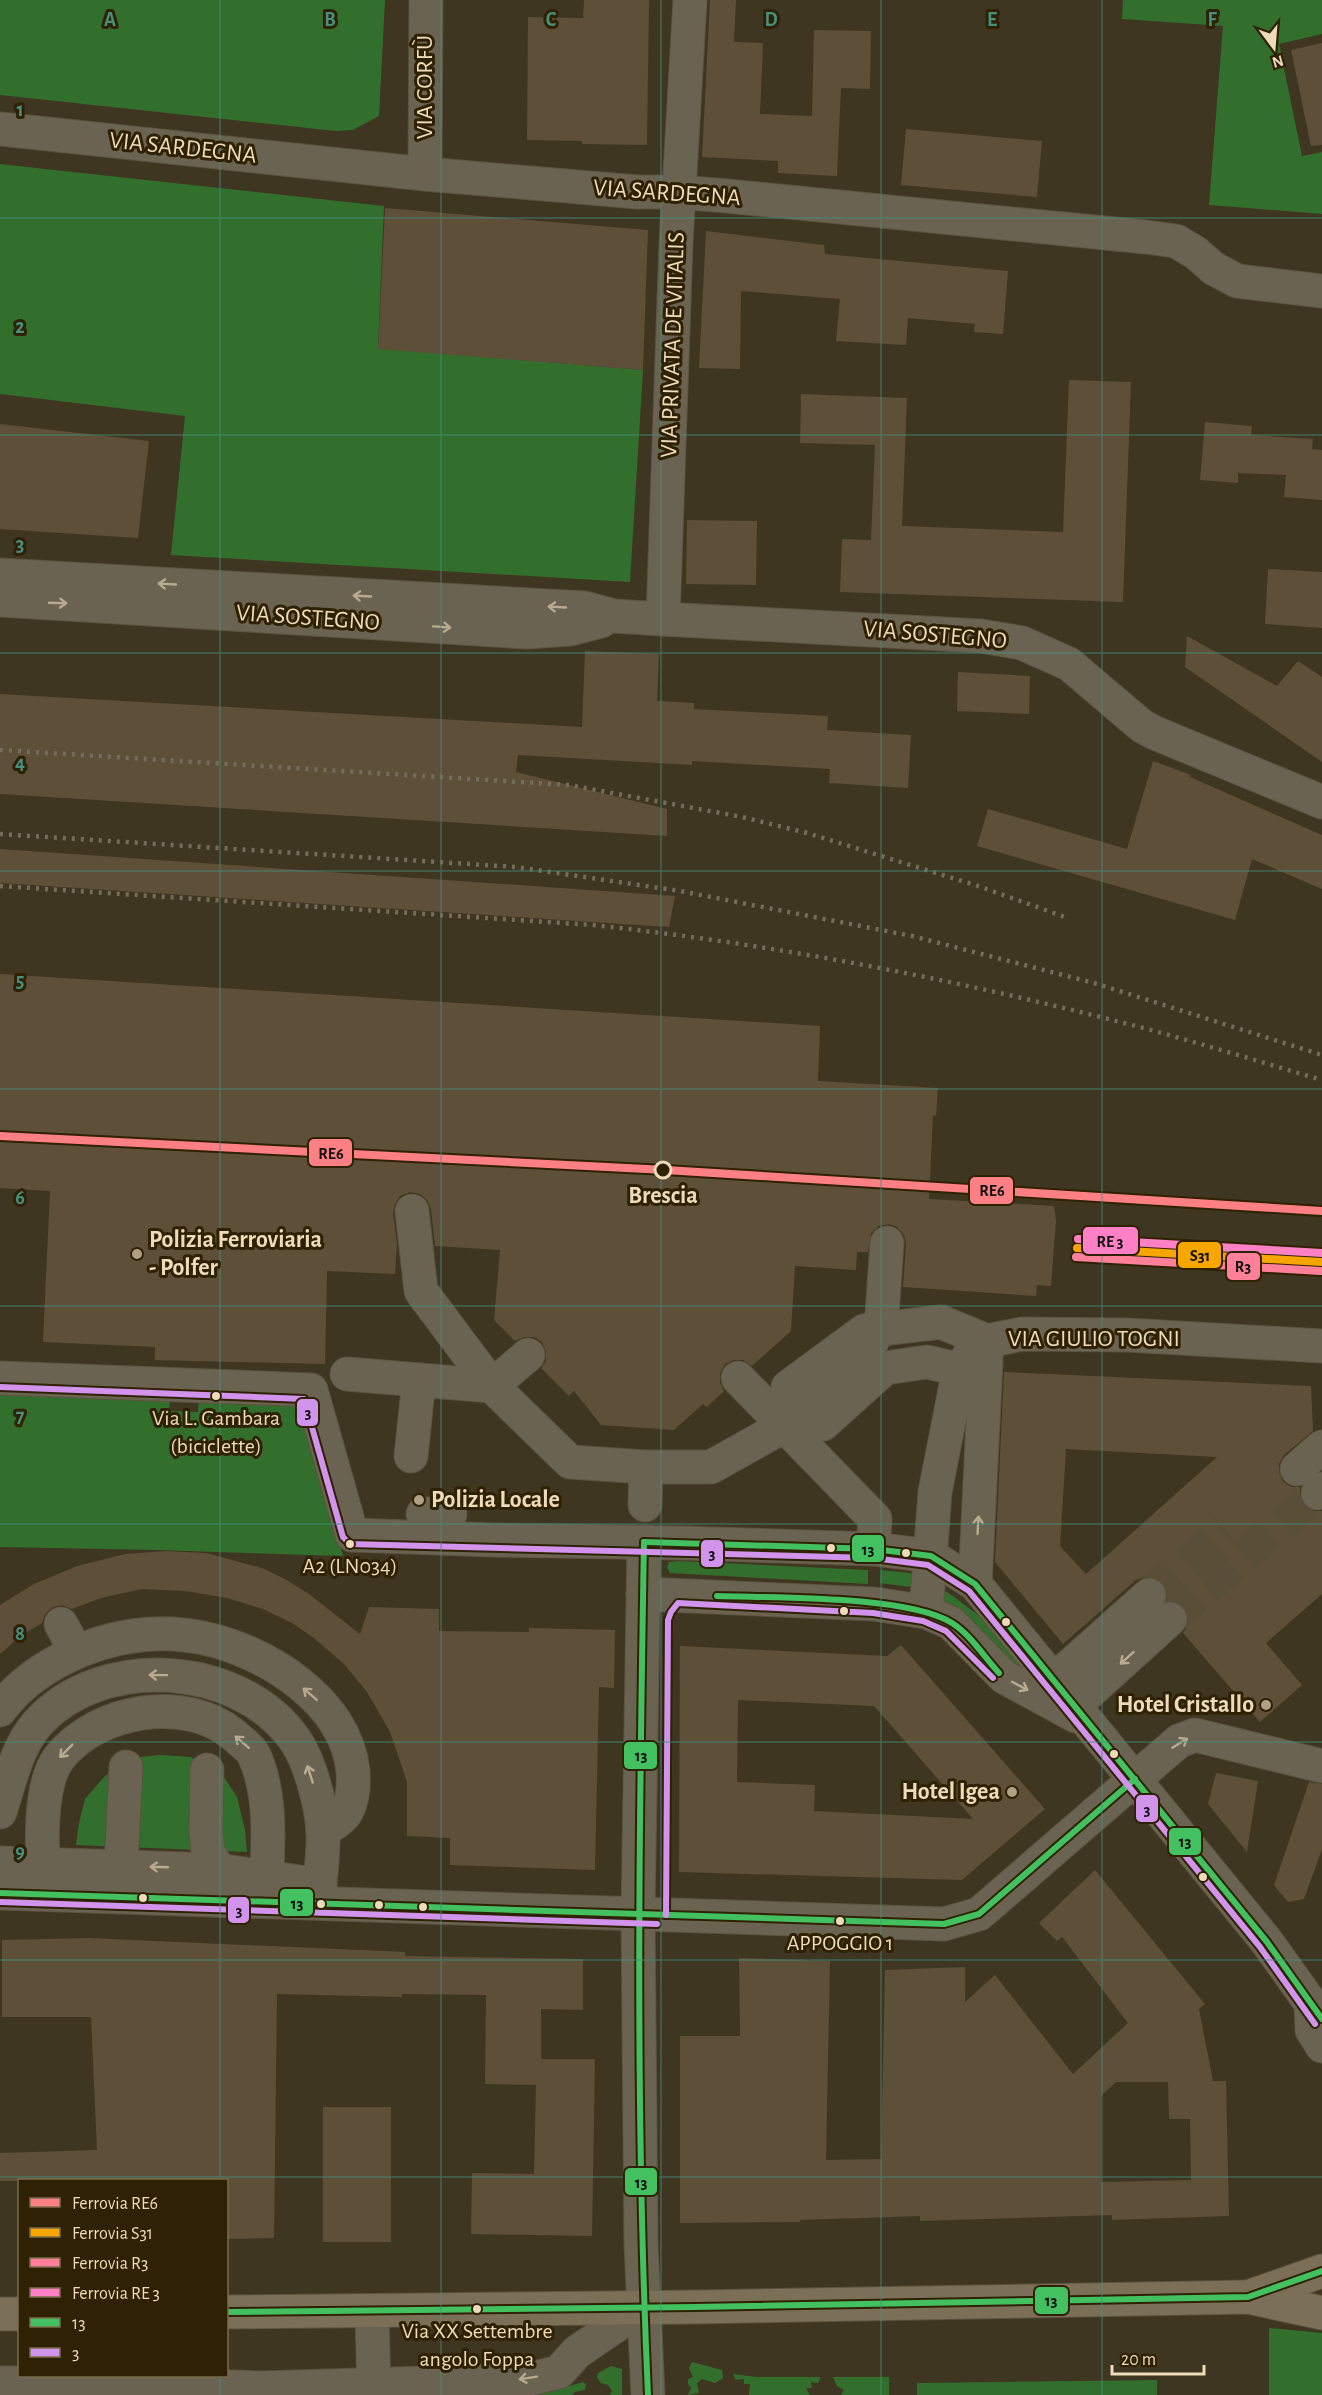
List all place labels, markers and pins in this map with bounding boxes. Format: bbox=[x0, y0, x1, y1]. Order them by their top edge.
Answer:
marker: Brescia bbox=[654, 1161, 672, 1179]
place label: Brescia bbox=[628, 1184, 698, 1208]
place label: Polizia Ferroviaria - Polfer bbox=[149, 1228, 322, 1280]
marker: Polizia Ferroviaria - Polfer bbox=[130, 1247, 144, 1261]
marker: Via L. Gambara (biciclette) bbox=[210, 1390, 222, 1402]
place label: Via L. Gambara (biciclette) bbox=[152, 1407, 280, 1457]
place label: Polizia Locale bbox=[431, 1488, 560, 1512]
marker: Polizia Locale bbox=[412, 1493, 426, 1507]
marker: A2 (LN034) bbox=[344, 1538, 356, 1550]
unlabelled marker bbox=[825, 1542, 837, 1554]
unlabelled marker bbox=[900, 1547, 912, 1559]
place label: A2 (LN034) bbox=[303, 1555, 397, 1577]
unlabelled marker bbox=[838, 1605, 850, 1617]
unlabelled marker bbox=[1000, 1616, 1012, 1628]
place label: Hotel Cristallo bbox=[1117, 1693, 1254, 1717]
marker: Hotel Cristallo bbox=[1259, 1698, 1273, 1712]
unlabelled marker bbox=[1108, 1748, 1120, 1760]
place label: Hotel Igea bbox=[901, 1780, 1000, 1804]
marker: Hotel Igea bbox=[1005, 1785, 1019, 1799]
unlabelled marker bbox=[1197, 1871, 1209, 1883]
unlabelled marker bbox=[137, 1892, 149, 1904]
unlabelled marker bbox=[315, 1898, 327, 1910]
unlabelled marker bbox=[373, 1899, 385, 1911]
unlabelled marker bbox=[417, 1901, 429, 1913]
marker: APPOGGIO 1 bbox=[834, 1915, 846, 1927]
place label: APPOGGIO 1 bbox=[787, 1932, 893, 1954]
marker: Via XX Settembre angolo Foppa bbox=[471, 2303, 483, 2315]
place label: Via XX Settembre angolo Foppa bbox=[401, 2320, 553, 2370]

